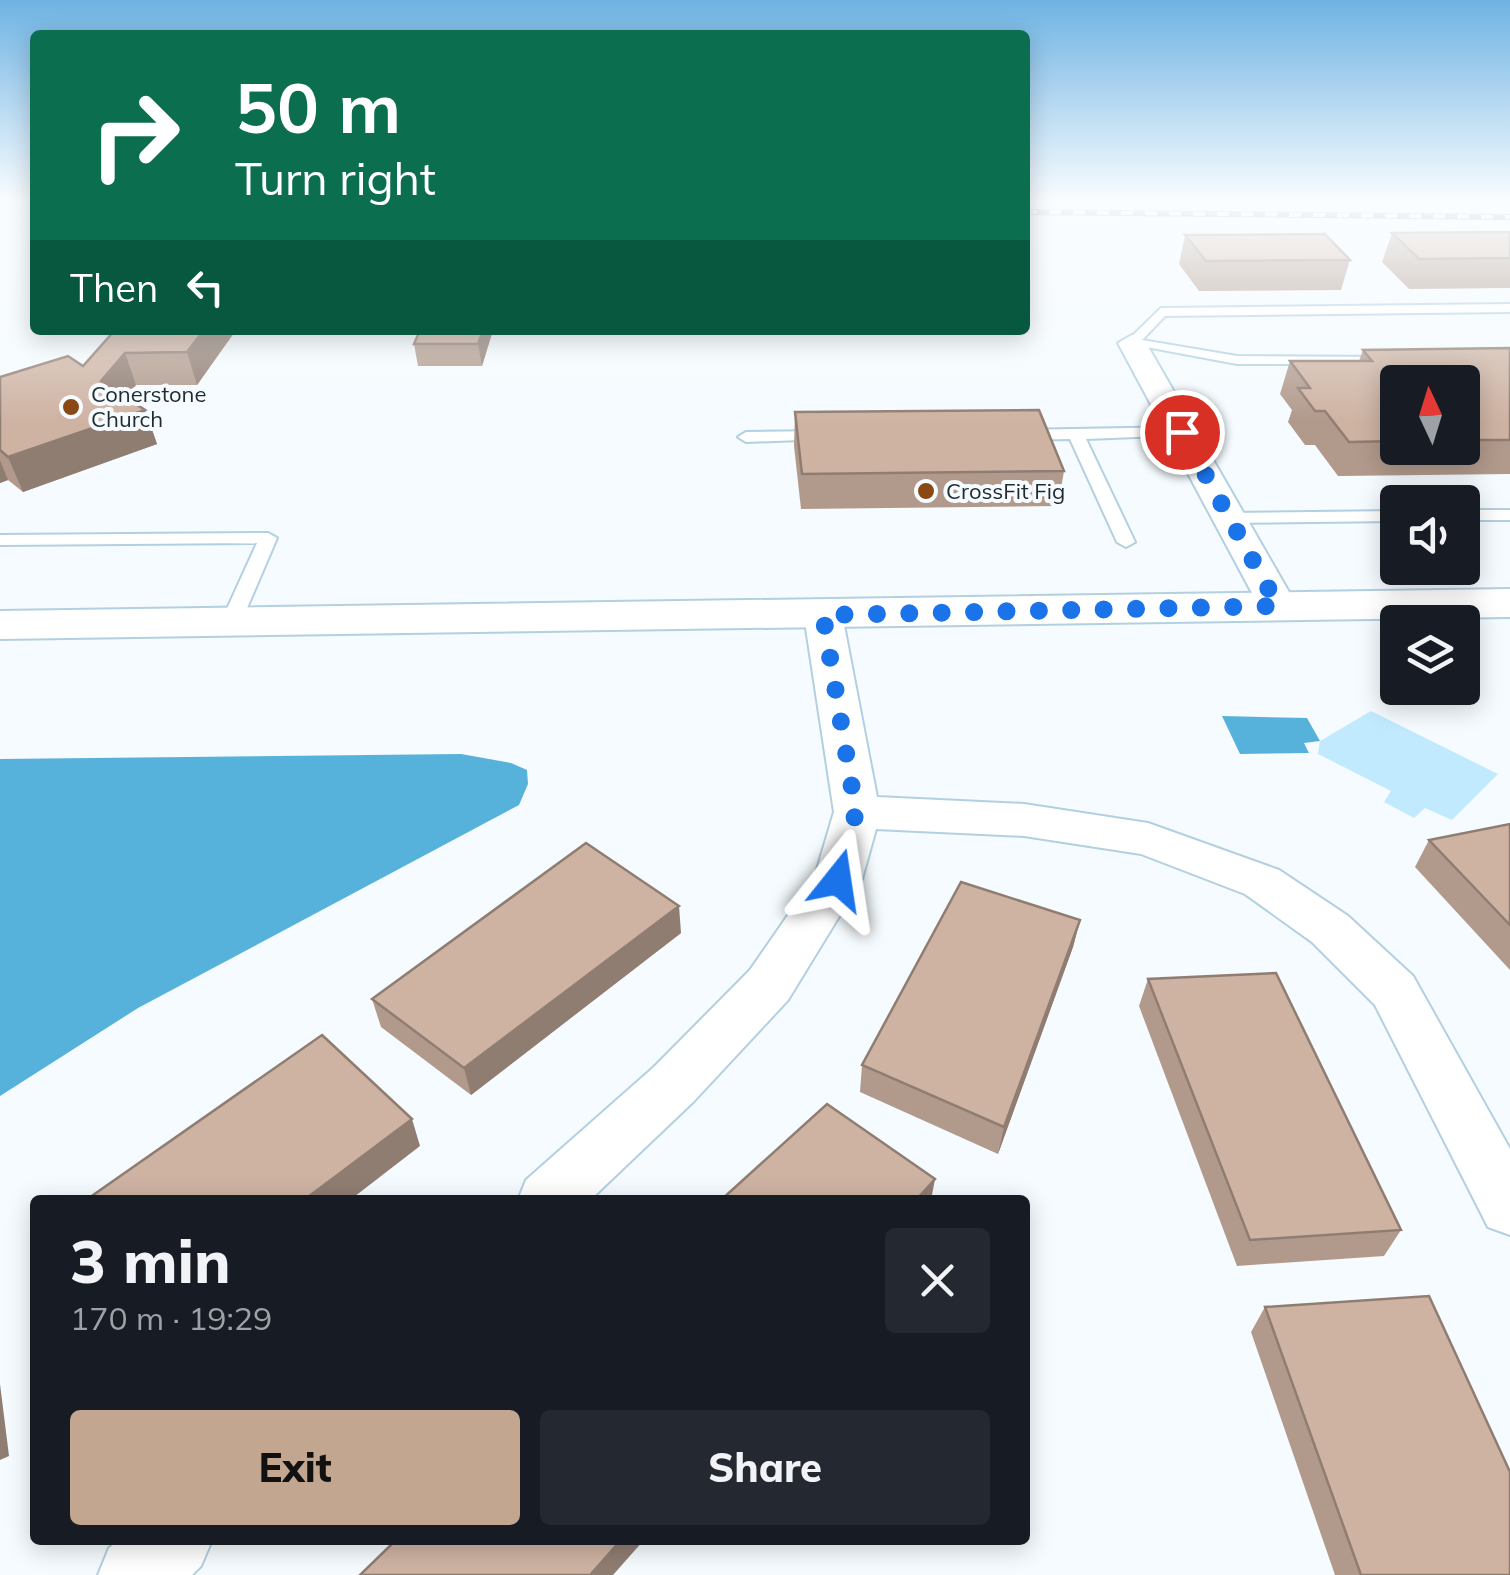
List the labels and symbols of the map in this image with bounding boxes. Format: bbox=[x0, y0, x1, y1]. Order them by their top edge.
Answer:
north arrow bbox=[1380, 365, 1480, 465]
place label: Conerstone Church bbox=[91, 380, 206, 433]
pin bbox=[1140, 390, 1225, 475]
marker: Conerstone Church bbox=[60, 396, 82, 418]
place label: CrossFit Fig bbox=[946, 477, 1065, 505]
marker: CrossFit Fig bbox=[915, 480, 937, 502]
position arrow bbox=[786, 828, 890, 932]

